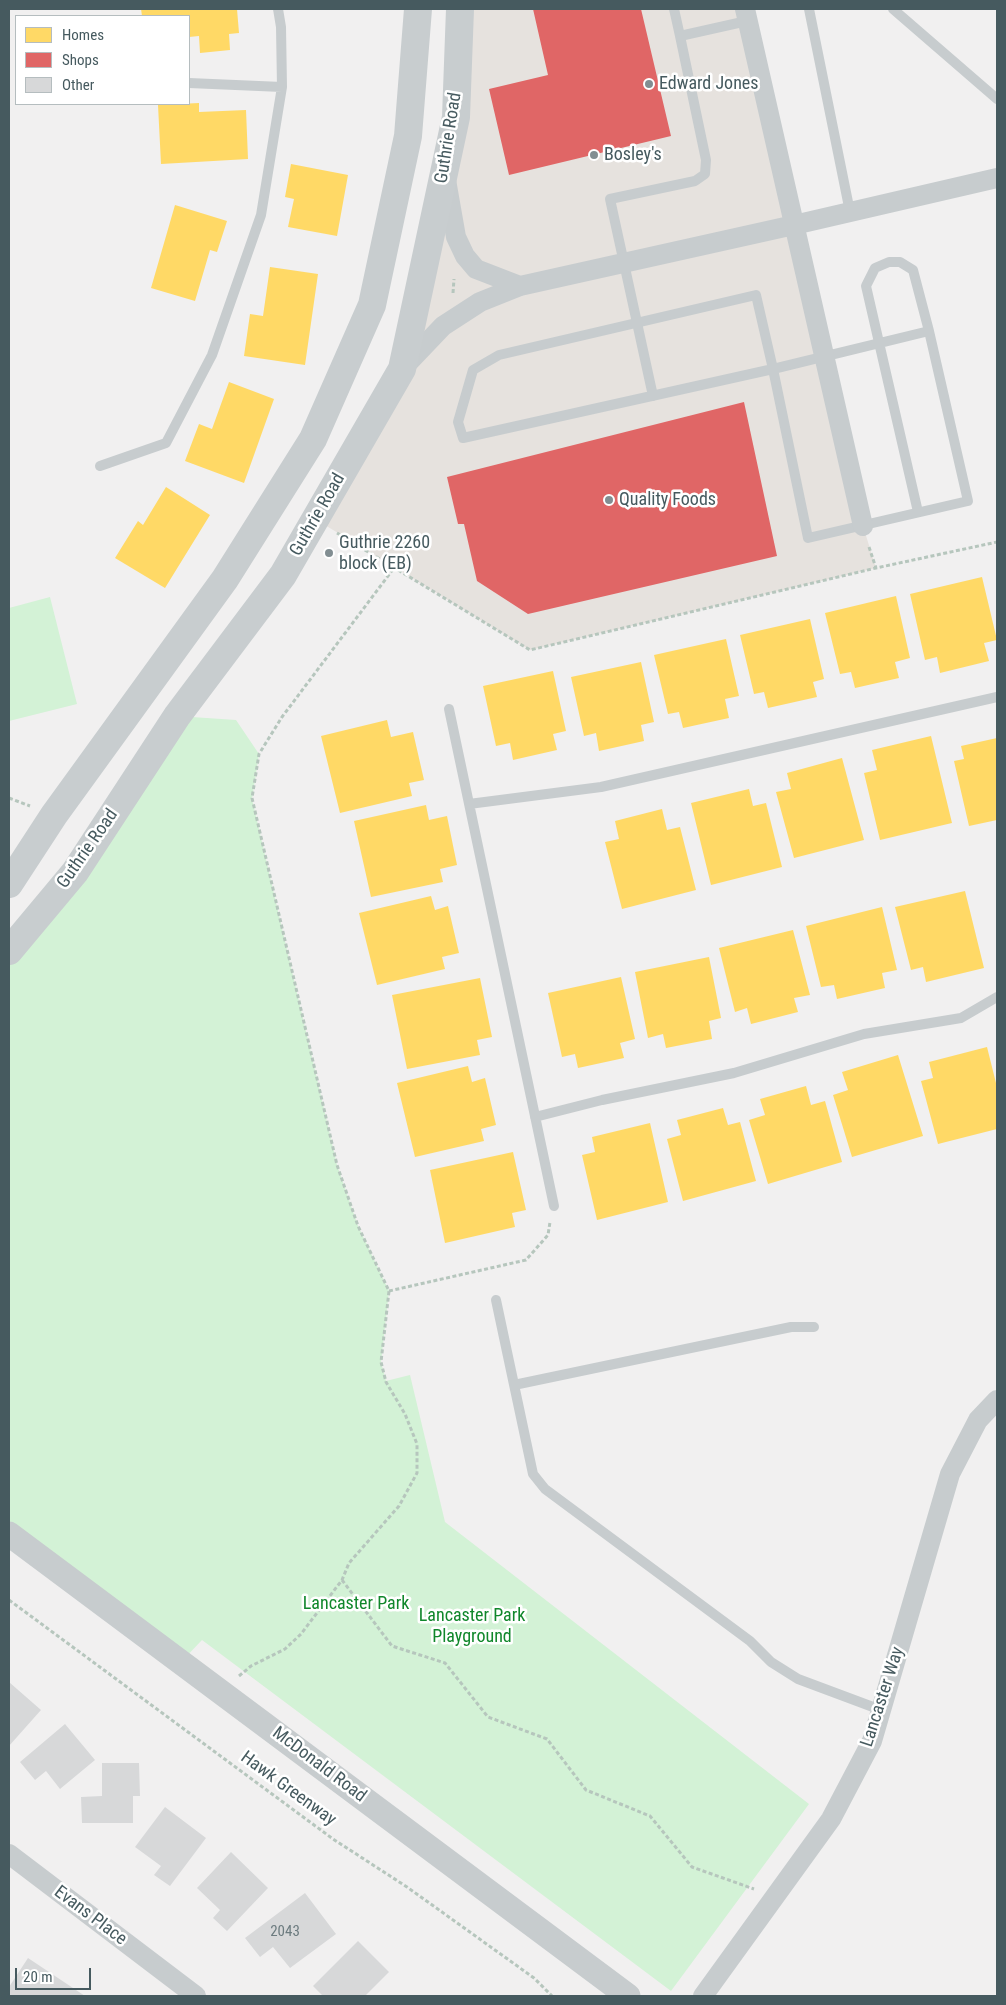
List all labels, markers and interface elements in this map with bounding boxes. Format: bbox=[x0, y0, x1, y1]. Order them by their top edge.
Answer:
legend bbox=[15, 15, 190, 105]
text: Homes bbox=[62, 26, 104, 44]
text: Shops bbox=[62, 51, 99, 69]
place label: Edward Jones bbox=[659, 73, 759, 95]
text: Other bbox=[62, 76, 94, 94]
marker: Edward Jones bbox=[643, 78, 655, 90]
street label: Guthrie Road bbox=[431, 91, 467, 185]
place label: Bosley's bbox=[604, 144, 662, 166]
marker: Bosley's bbox=[588, 149, 600, 161]
street label: Guthrie Road bbox=[286, 470, 350, 560]
place label: Quality Foods bbox=[619, 489, 716, 511]
marker: Quality Foods bbox=[603, 494, 615, 506]
place label: Guthrie 2260 block (EB) bbox=[339, 532, 430, 574]
marker: Guthrie 2260 block (EB) bbox=[323, 547, 335, 559]
street label: Guthrie Road bbox=[53, 805, 123, 893]
park label: Lancaster Park bbox=[303, 1593, 409, 1615]
park label: Lancaster Park Playground bbox=[419, 1605, 525, 1648]
street label: Lancaster Way bbox=[857, 1644, 909, 1750]
street label: McDonald Road bbox=[268, 1723, 370, 1807]
street label: Hawk Greenway bbox=[236, 1747, 340, 1831]
street label: Evans Place bbox=[49, 1882, 131, 1950]
house number: 2043 bbox=[270, 1923, 300, 1941]
scale bar bbox=[18, 1958, 94, 1990]
text: 20 m bbox=[23, 1968, 53, 1986]

